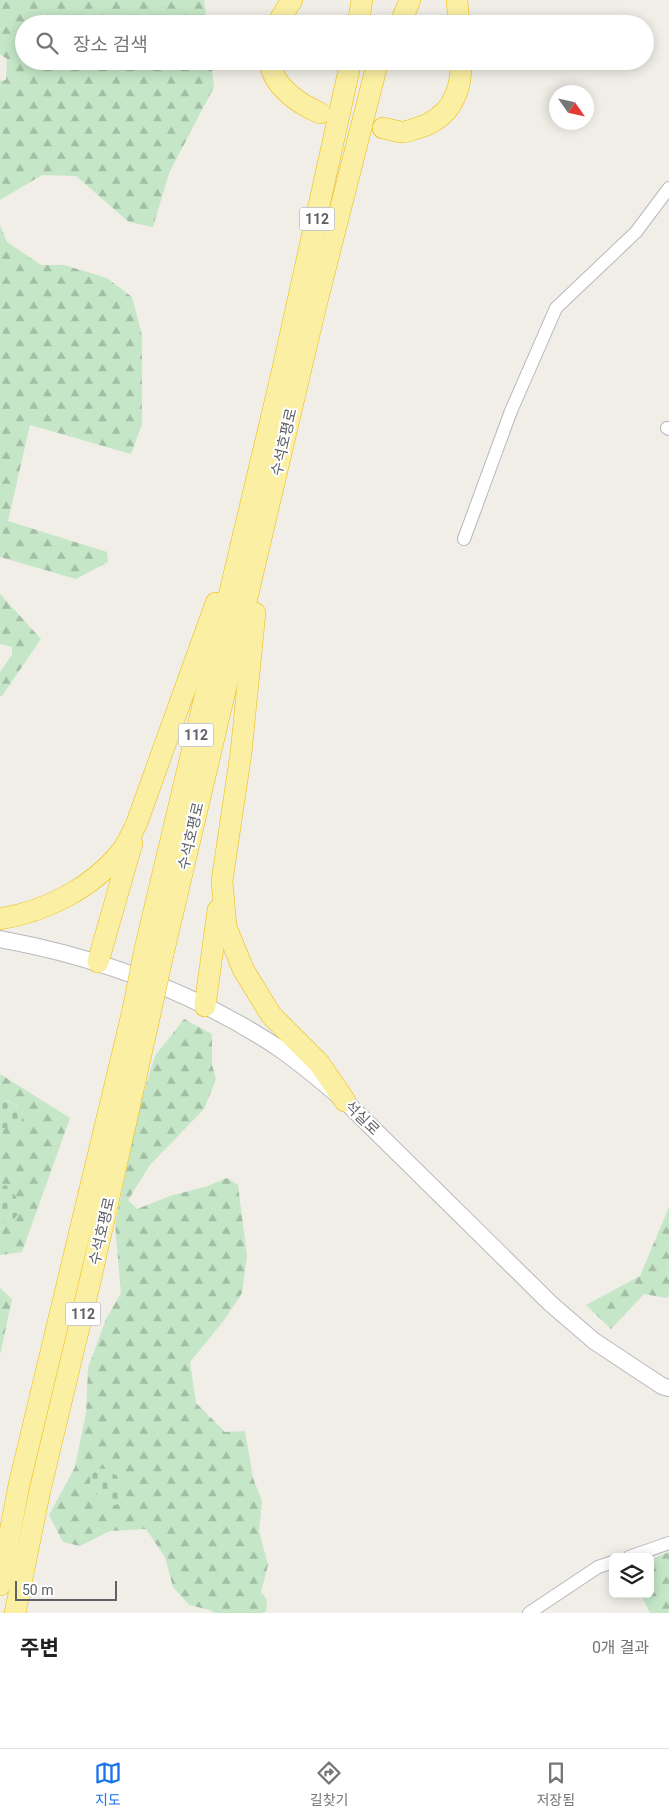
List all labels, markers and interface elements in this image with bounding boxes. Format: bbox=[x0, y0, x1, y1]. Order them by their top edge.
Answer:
search box bbox=[15, 15, 654, 70]
icon: search bbox=[33, 29, 61, 57]
text: 장소 검색 bbox=[73, 33, 148, 56]
north arrow bbox=[549, 85, 594, 130]
road number: 112 bbox=[300, 208, 334, 230]
street label: 수석호평로 bbox=[267, 406, 301, 478]
road number: 112 bbox=[178, 724, 214, 746]
street label: 수석호평로 bbox=[174, 800, 208, 872]
street label: 석실로 bbox=[341, 1097, 383, 1139]
street label: 수석호평로 bbox=[85, 1195, 119, 1267]
road number: 112 bbox=[66, 1302, 100, 1326]
map controls bbox=[609, 1553, 654, 1598]
button: layers bbox=[609, 1553, 654, 1598]
scale bar bbox=[15, 1578, 118, 1601]
text: 50 m bbox=[22, 1582, 54, 1598]
text: 주변 bbox=[20, 1636, 59, 1660]
text: 0개 결과 bbox=[592, 1638, 649, 1657]
tab: 지도 bbox=[94, 1759, 122, 1809]
tab: 길찾기 bbox=[310, 1759, 349, 1809]
tab: 저장됨 bbox=[536, 1759, 575, 1809]

